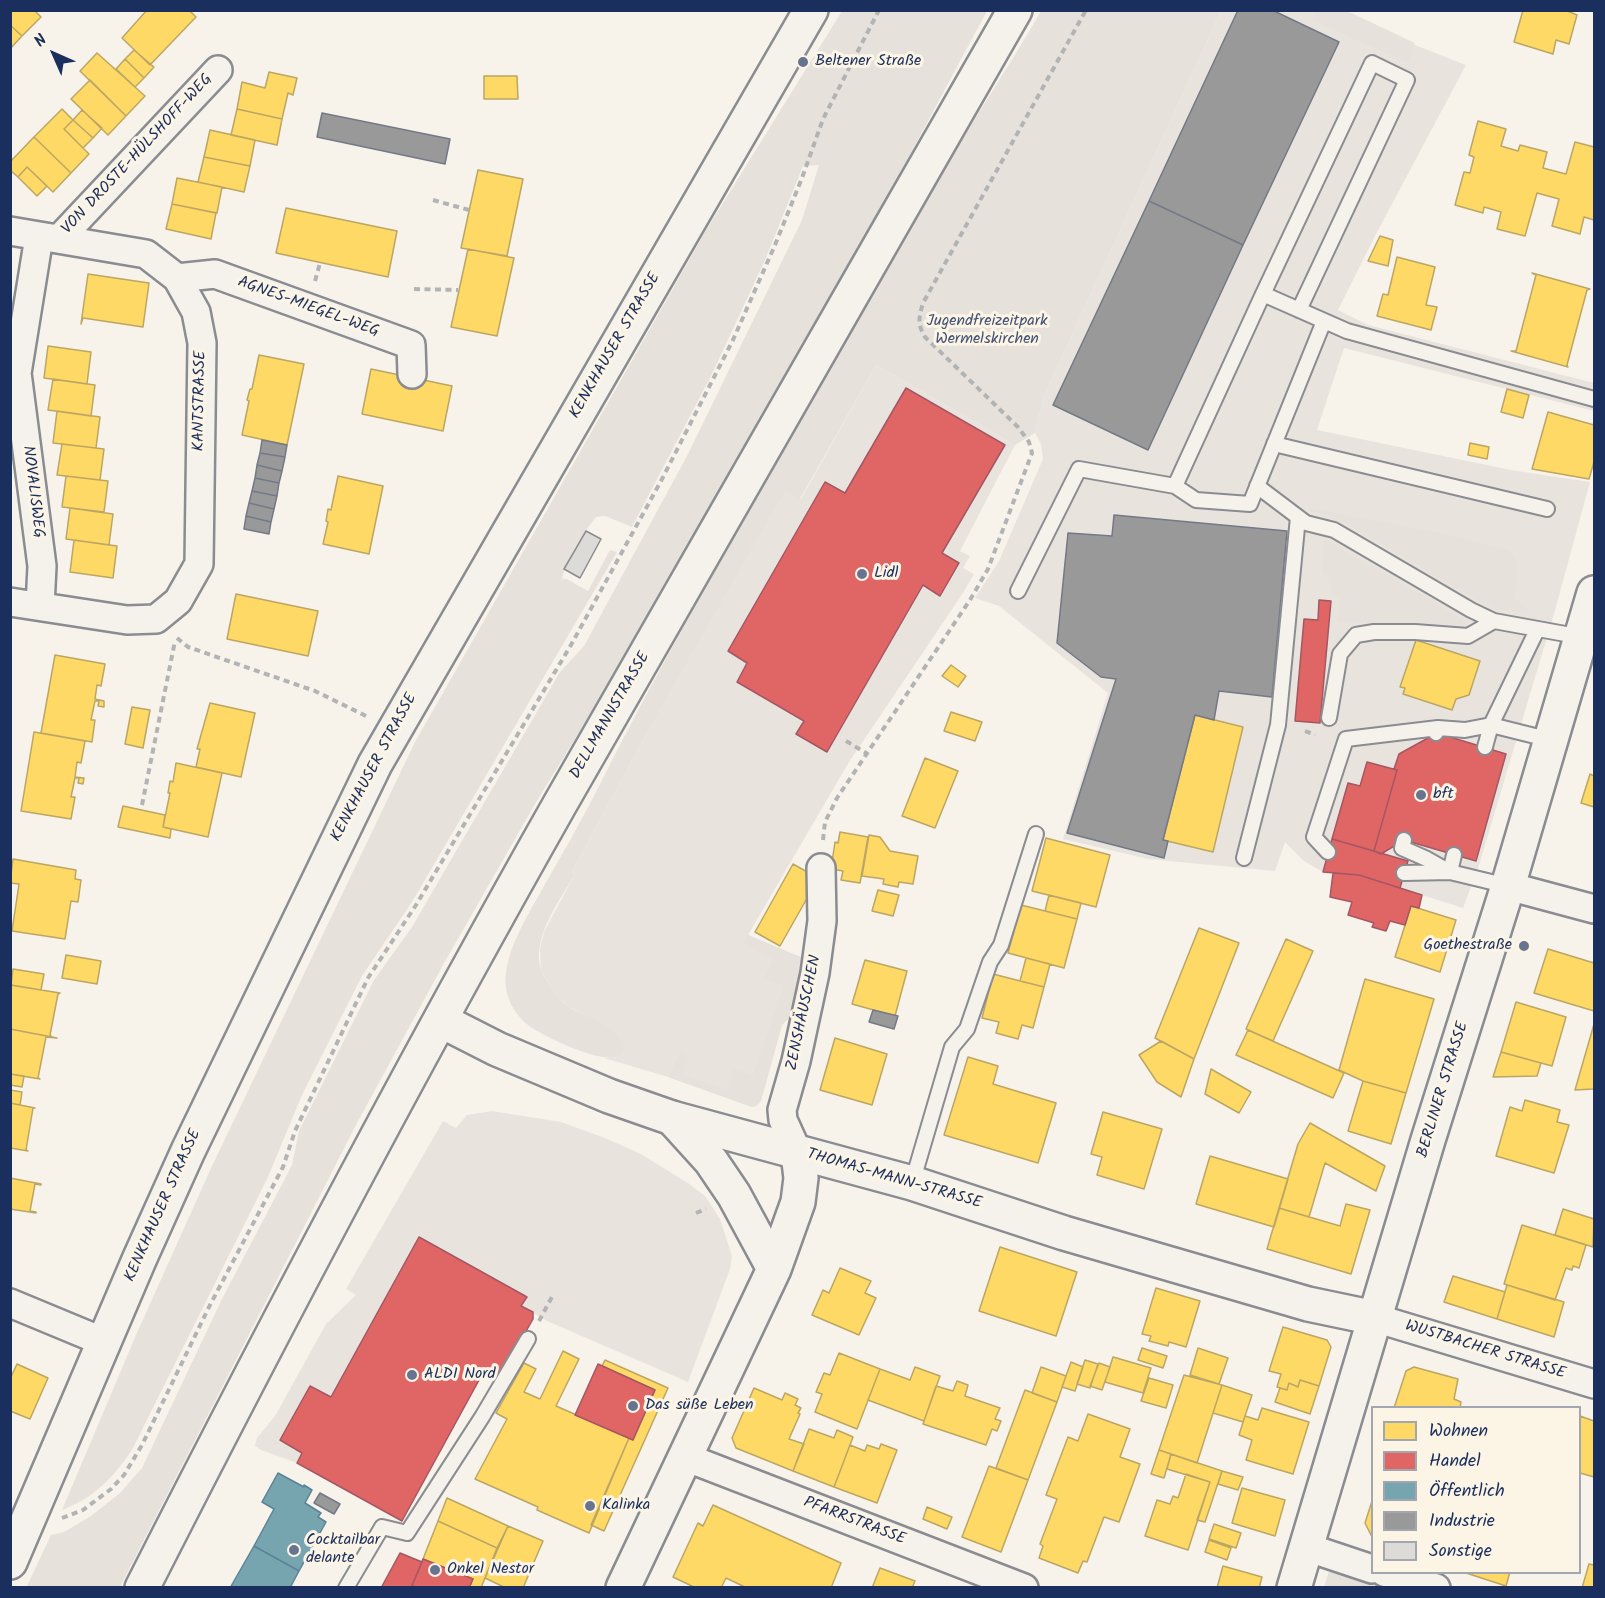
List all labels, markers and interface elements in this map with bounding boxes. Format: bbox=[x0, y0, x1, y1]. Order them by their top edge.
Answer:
north arrow bbox=[24, 24, 84, 84]
text: N bbox=[28, 29, 53, 53]
place label: Beltener Straße bbox=[815, 52, 921, 72]
marker: Beltener Straße bbox=[796, 55, 810, 69]
street label: VON DROSTE-HÜLSHOFF-WEG bbox=[59, 71, 217, 239]
street label: KENKHAUSER STRASSE bbox=[566, 270, 666, 422]
street label: AGNES-MIEGEL-WEG bbox=[235, 273, 381, 343]
park label: Jugendfreizeitpark Wermelskirchen bbox=[926, 312, 1048, 350]
street label: KANTSTRASSE bbox=[191, 350, 211, 452]
street label: NOVALISWEG bbox=[17, 445, 47, 539]
place label: Lidl bbox=[874, 564, 898, 584]
marker: Lidl bbox=[855, 567, 869, 581]
street label: DELLMANNSTRASSE bbox=[567, 649, 655, 783]
street label: KENKHAUSER STRASSE bbox=[328, 691, 422, 845]
place label: bft bbox=[1433, 785, 1454, 805]
marker: bft bbox=[1414, 788, 1428, 802]
place label: Goethestraße bbox=[1423, 936, 1512, 956]
marker: Goethestraße bbox=[1517, 939, 1531, 953]
street label: ZENSHÄUSCHEN bbox=[783, 953, 827, 1073]
street label: BERLINER STRASSE bbox=[1414, 1020, 1474, 1160]
street label: KENKHAUSER STRASSE bbox=[122, 1127, 206, 1285]
street label: THOMAS-MANN-STRASSE bbox=[804, 1146, 984, 1214]
street label: WUSTBACHER STRASSE bbox=[1402, 1317, 1568, 1385]
place label: ALDI Nord bbox=[424, 1365, 496, 1385]
marker: ALDI Nord bbox=[405, 1368, 419, 1382]
place label: Das süße Leben bbox=[645, 1396, 754, 1416]
marker: Das süße Leben bbox=[626, 1399, 640, 1413]
legend bbox=[1371, 1406, 1581, 1574]
text: Wohnen bbox=[1429, 1417, 1488, 1446]
text: Handel bbox=[1429, 1447, 1481, 1476]
text: Öffentlich bbox=[1429, 1477, 1505, 1506]
street label: PFARRSTRASSE bbox=[800, 1494, 908, 1550]
place label: Kalinka bbox=[602, 1496, 650, 1516]
marker: Kalinka bbox=[583, 1499, 597, 1513]
text: Industrie bbox=[1429, 1507, 1495, 1536]
place label: Cocktailbar delante bbox=[306, 1531, 380, 1569]
text: Sonstige bbox=[1429, 1537, 1492, 1566]
marker: Cocktailbar delante bbox=[287, 1543, 301, 1557]
place label: Onkel Nestor bbox=[447, 1560, 534, 1580]
marker: Onkel Nestor bbox=[428, 1563, 442, 1577]

